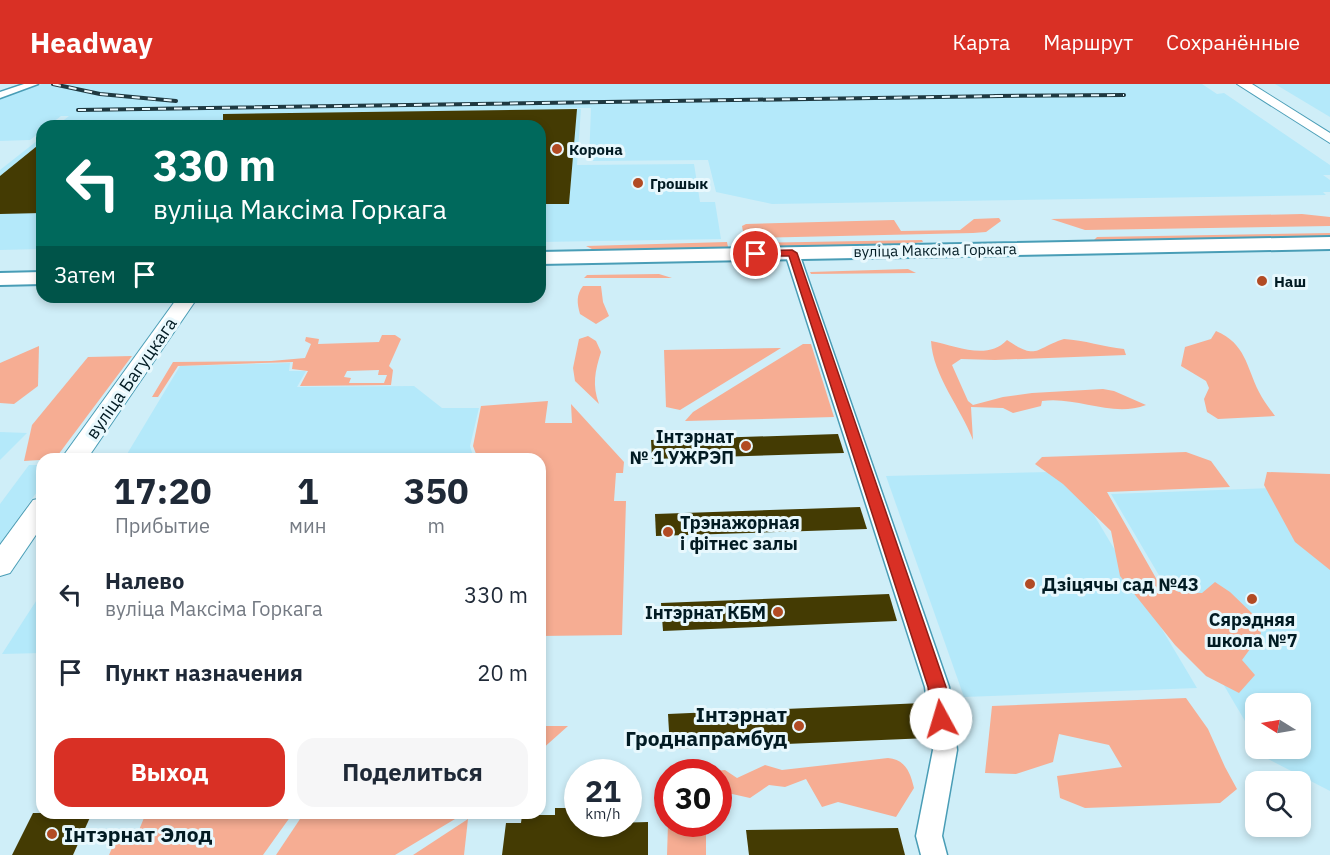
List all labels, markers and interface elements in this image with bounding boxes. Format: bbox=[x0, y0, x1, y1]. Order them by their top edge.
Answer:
text: Headway bbox=[30, 24, 153, 61]
text: Карта bbox=[952, 28, 1010, 56]
text: Маршрут bbox=[1043, 28, 1133, 56]
text: Сохранённые bbox=[1166, 28, 1300, 56]
text: 330 m bbox=[153, 138, 276, 193]
place label: Корона bbox=[569, 140, 623, 159]
marker: Корона bbox=[550, 142, 564, 156]
icon: left bbox=[54, 144, 132, 222]
place label: Грошык bbox=[650, 174, 708, 193]
marker: Грошык bbox=[631, 176, 645, 190]
text: вуліца Максіма Горкага bbox=[153, 191, 447, 226]
pin bbox=[730, 228, 781, 279]
icon: arrive bbox=[739, 237, 772, 270]
street label: вуліца Максіма Горкага bbox=[853, 239, 1017, 261]
icon: arrive bbox=[128, 258, 161, 291]
text: Затем bbox=[54, 260, 116, 289]
place label: Наш bbox=[1274, 272, 1306, 291]
marker: Наш bbox=[1255, 274, 1269, 288]
street label: вуліца Багуцкага bbox=[80, 312, 182, 443]
place label: Інтэрнат № 1 УЖРЭП bbox=[630, 425, 734, 469]
marker: Інтэрнат № 1 УЖРЭП bbox=[739, 439, 753, 453]
text: 17:20 bbox=[113, 467, 212, 514]
text: 1 bbox=[297, 467, 319, 514]
text: 350 bbox=[404, 467, 469, 514]
place label: Трэнажорная і фітнес залы bbox=[680, 511, 800, 555]
text: Прибытие bbox=[115, 512, 210, 539]
text: мин bbox=[289, 512, 326, 539]
text: m bbox=[427, 512, 445, 539]
marker: Трэнажорная і фітнес залы bbox=[661, 525, 675, 539]
text: Налево bbox=[105, 566, 184, 595]
place label: Дзіцячы сад №43 bbox=[1042, 573, 1199, 596]
marker: Дзіцячы сад №43 bbox=[1023, 577, 1037, 591]
icon: left bbox=[54, 578, 87, 611]
text: 330 m bbox=[464, 580, 528, 609]
marker: Сярэдняя школа №7 bbox=[1245, 592, 1259, 606]
text: вуліца Максіма Горкага bbox=[105, 595, 323, 622]
place label: Інтэрнат КБМ bbox=[645, 601, 766, 624]
marker: Інтэрнат КБМ bbox=[771, 605, 785, 619]
place label: Сярэдняя школа №7 bbox=[1207, 608, 1298, 652]
icon: arrive bbox=[54, 656, 87, 689]
text: Пункт назначения bbox=[105, 658, 303, 687]
text: 20 m bbox=[477, 658, 528, 687]
position arrow bbox=[909, 687, 973, 751]
north arrow bbox=[1245, 693, 1311, 759]
map controls bbox=[1245, 693, 1311, 837]
place label: Інтэрнат Гроднапрамбуд bbox=[625, 700, 787, 752]
marker: Інтэрнат Гроднапрамбуд bbox=[792, 719, 806, 733]
button: Выход bbox=[54, 738, 285, 807]
button: Поделиться bbox=[297, 738, 528, 807]
speed limit sign: 30 bbox=[654, 759, 732, 837]
text: 21 bbox=[585, 771, 621, 810]
button: search bbox=[1245, 771, 1311, 837]
text: km/h bbox=[585, 804, 621, 823]
place label: Інтэрнат Элод bbox=[64, 820, 212, 848]
marker: Інтэрнат Элод bbox=[45, 827, 59, 841]

